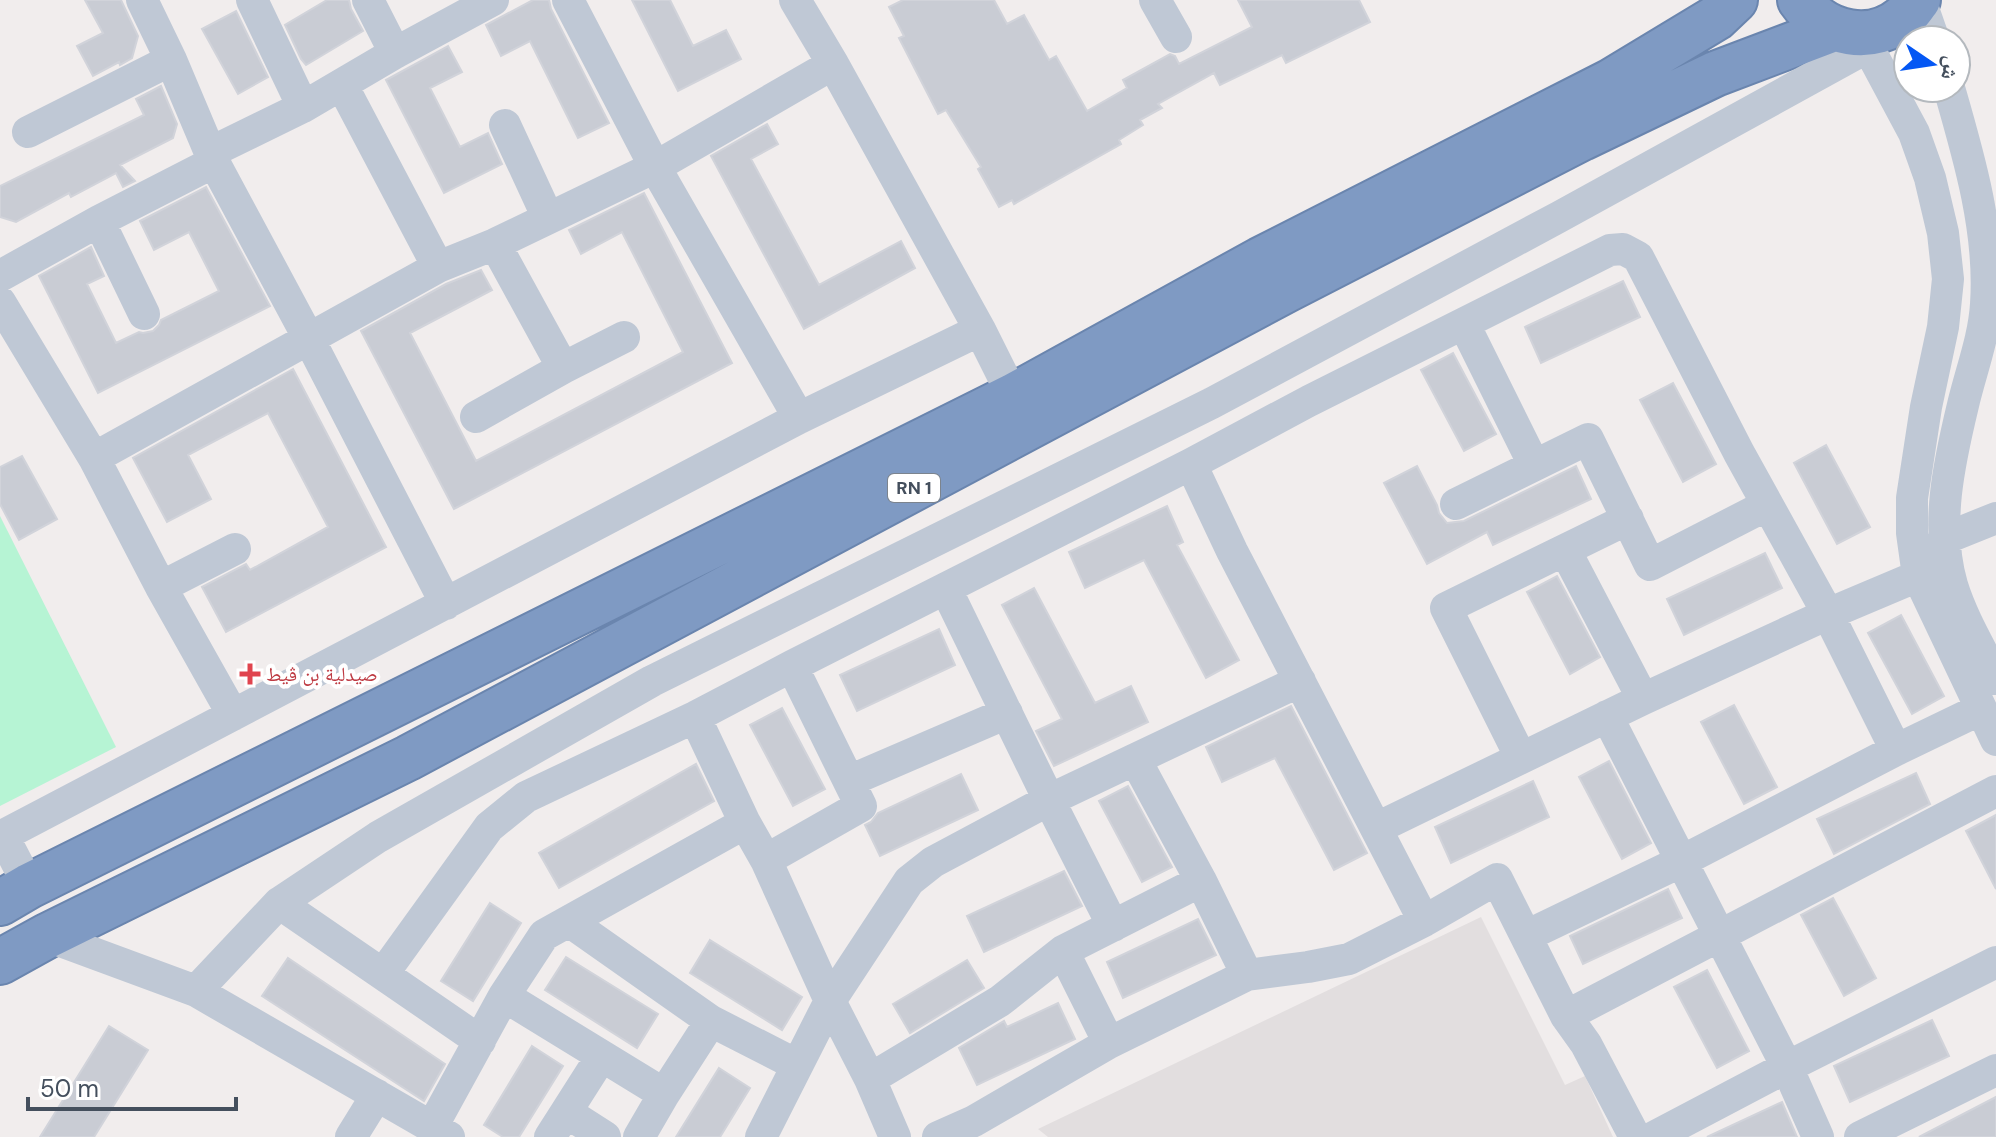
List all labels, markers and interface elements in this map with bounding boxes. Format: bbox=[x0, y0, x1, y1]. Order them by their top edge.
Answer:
north arrow bbox=[1892, 24, 1972, 104]
text: ش bbox=[1934, 54, 1968, 83]
road number: RN 1 bbox=[888, 474, 940, 502]
place label: صيدلية بن ڤيط bbox=[266, 661, 378, 687]
marker: صيدلية بن ڤيط bbox=[241, 665, 259, 683]
scale bar bbox=[28, 1061, 236, 1111]
text: 50 m bbox=[40, 1073, 99, 1104]

